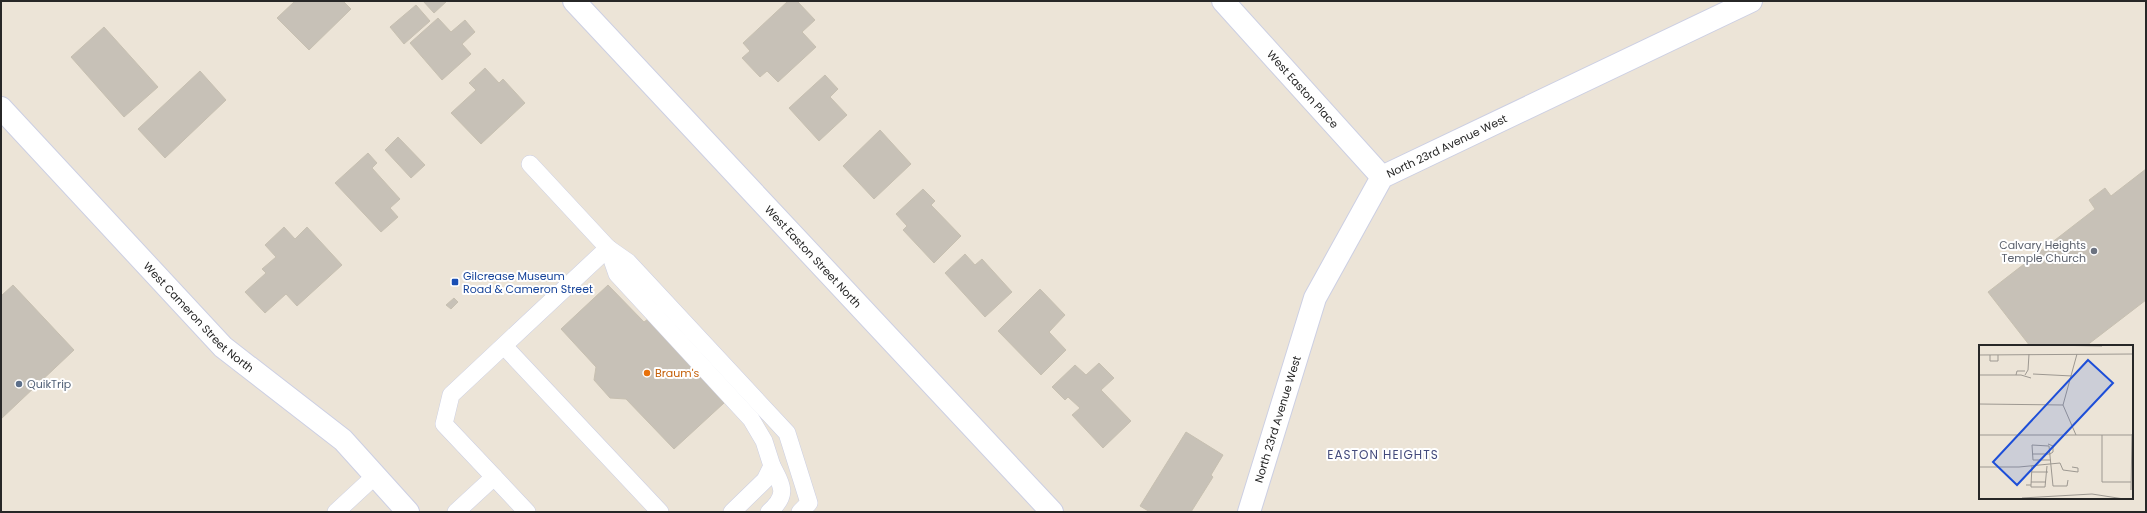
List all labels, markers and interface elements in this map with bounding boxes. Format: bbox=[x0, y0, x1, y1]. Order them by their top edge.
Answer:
street label: West Easton Place bbox=[1263, 47, 1342, 132]
street label: North 23rd Avenue West bbox=[1384, 111, 1510, 182]
street label: West Easton Street North bbox=[761, 202, 865, 311]
place label: Calvary Heights Temple Church bbox=[1999, 237, 2086, 266]
marker: Calvary Heights Temple Church bbox=[2089, 246, 2099, 256]
street label: West Cameron Street North bbox=[140, 258, 257, 376]
place label: Gilcrease Museum Road & Cameron Street bbox=[463, 268, 593, 297]
marker: Gilcrease Museum Road & Cameron Street bbox=[450, 277, 460, 287]
inset map bbox=[1979, 345, 2133, 499]
street label: North 23rd Avenue West bbox=[1251, 354, 1305, 485]
place label: Braum's bbox=[655, 365, 699, 381]
marker: Braum's bbox=[642, 368, 652, 378]
place label: QuikTrip bbox=[27, 376, 71, 392]
marker: QuikTrip bbox=[14, 379, 24, 389]
district label: EASTON HEIGHTS bbox=[1327, 446, 1439, 463]

